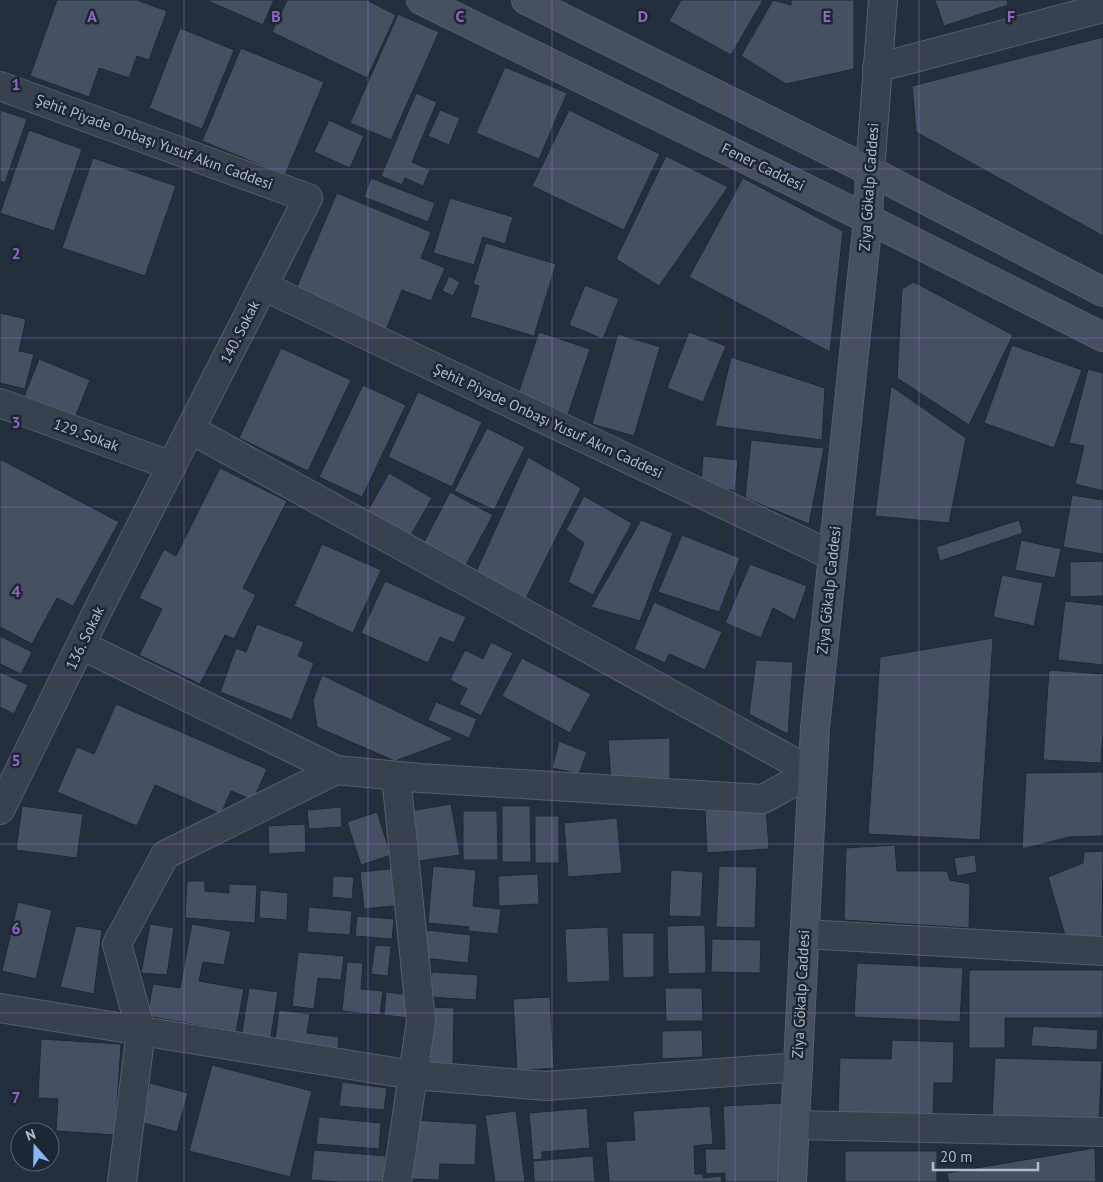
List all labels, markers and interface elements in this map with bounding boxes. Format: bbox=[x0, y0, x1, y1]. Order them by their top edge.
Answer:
text: A bbox=[87, 6, 97, 26]
text: B bbox=[271, 6, 281, 26]
text: C bbox=[456, 6, 465, 26]
text: D bbox=[638, 6, 648, 26]
text: E bbox=[823, 6, 831, 26]
text: F bbox=[1007, 6, 1015, 26]
text: 1 bbox=[11, 74, 21, 94]
street label: Şehit Piyade Onbaşı Yusuf Akın Caddesi bbox=[33, 90, 276, 193]
street label: Ziya Gökalp Caddesi bbox=[855, 122, 882, 252]
street label: Fener Caddesi bbox=[719, 138, 808, 195]
text: 2 bbox=[11, 243, 21, 263]
street label: 140. Sokak bbox=[216, 296, 264, 367]
street label: Şehit Piyade Onbaşı Yusuf Akın Caddesi bbox=[430, 359, 666, 482]
text: 3 bbox=[11, 412, 21, 432]
street label: 129. Sokak bbox=[51, 414, 122, 455]
street label: Ziya Gökalp Caddesi bbox=[812, 525, 845, 655]
text: 4 bbox=[11, 581, 21, 601]
street label: 136. Sokak bbox=[61, 602, 108, 673]
text: 5 bbox=[11, 750, 21, 770]
text: 6 bbox=[11, 918, 21, 938]
street label: Ziya Gökalp Caddesi bbox=[788, 929, 813, 1059]
text: 7 bbox=[11, 1087, 21, 1107]
north arrow bbox=[10, 1122, 60, 1172]
text: N bbox=[23, 1125, 38, 1145]
scale bar bbox=[933, 1140, 1038, 1172]
text: 20 m bbox=[940, 1147, 973, 1166]

